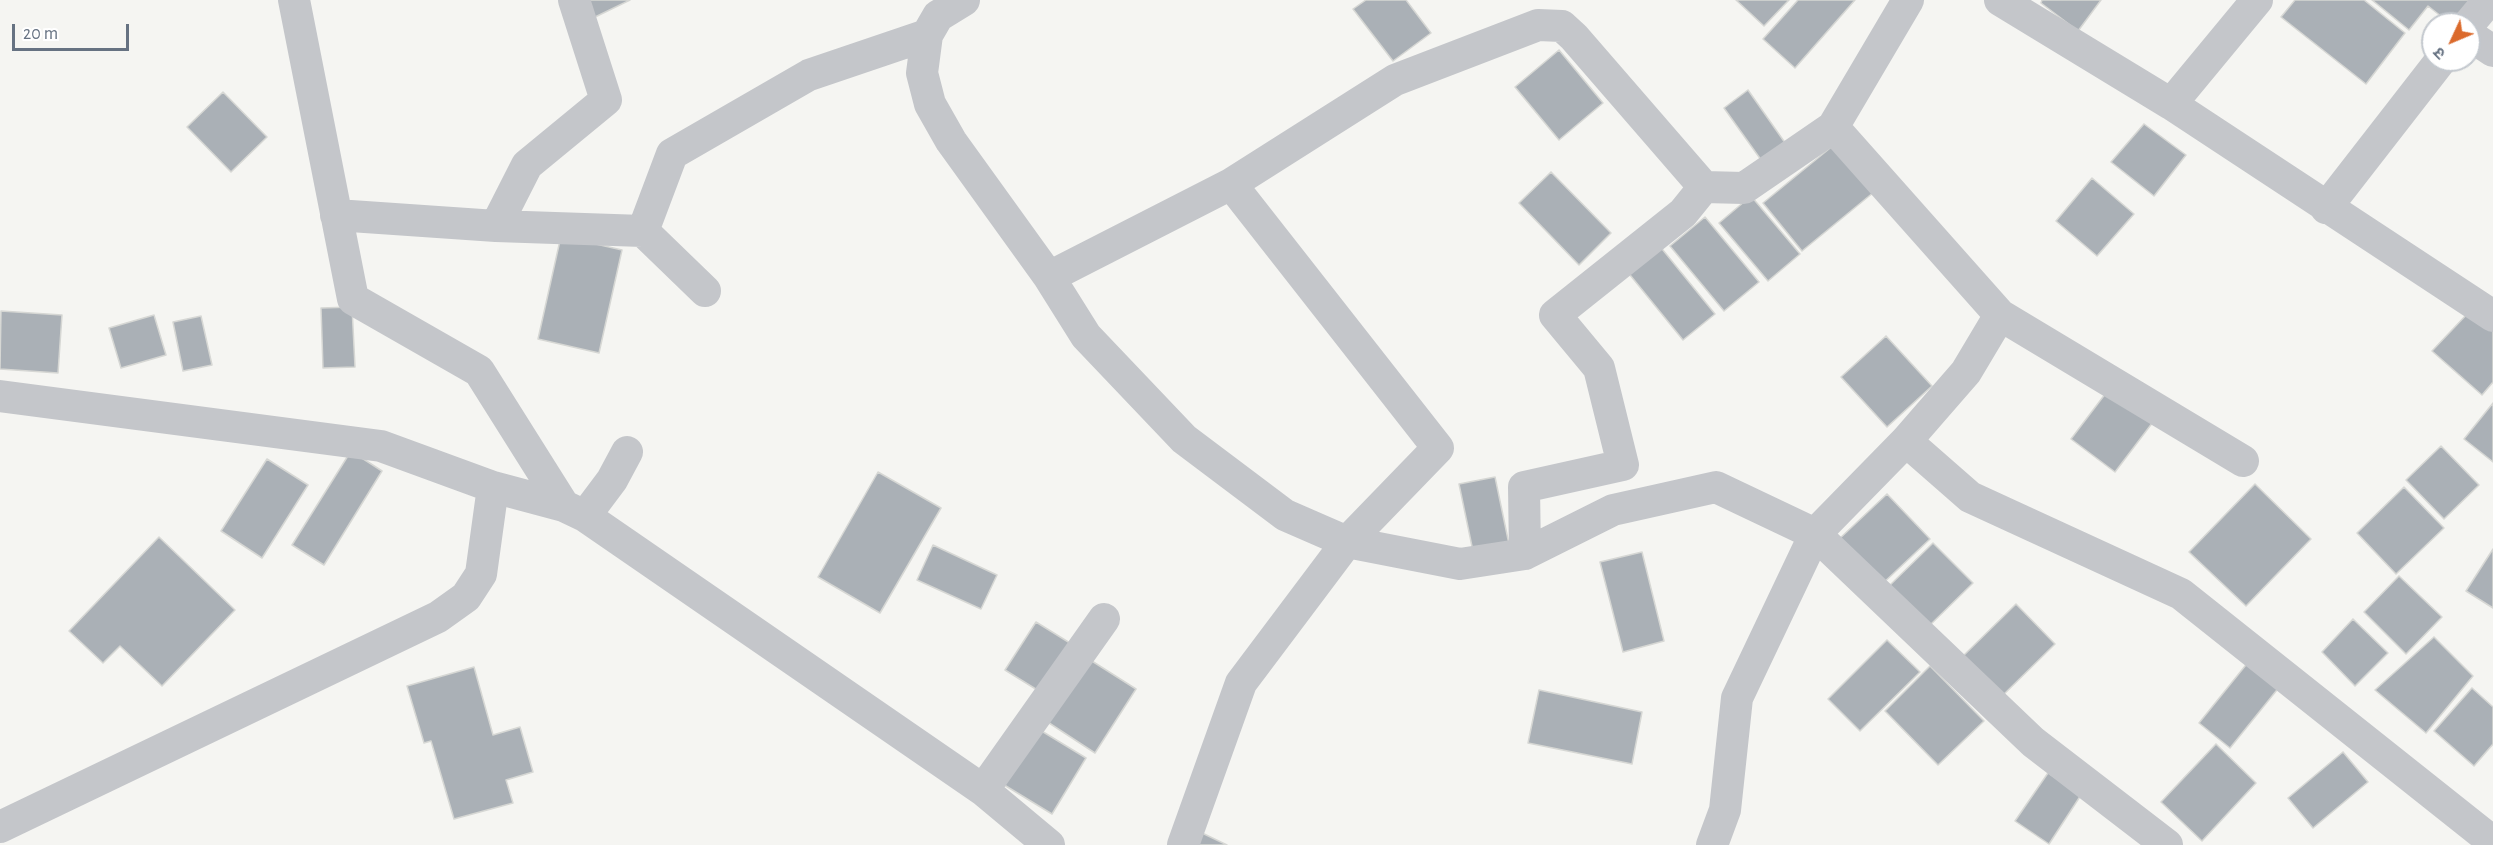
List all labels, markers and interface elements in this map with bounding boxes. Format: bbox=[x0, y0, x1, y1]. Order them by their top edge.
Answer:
scale bar bbox=[15, 12, 132, 50]
north arrow bbox=[2421, 12, 2481, 72]
text: 20 m bbox=[23, 25, 58, 43]
text: उ bbox=[2430, 44, 2449, 62]

